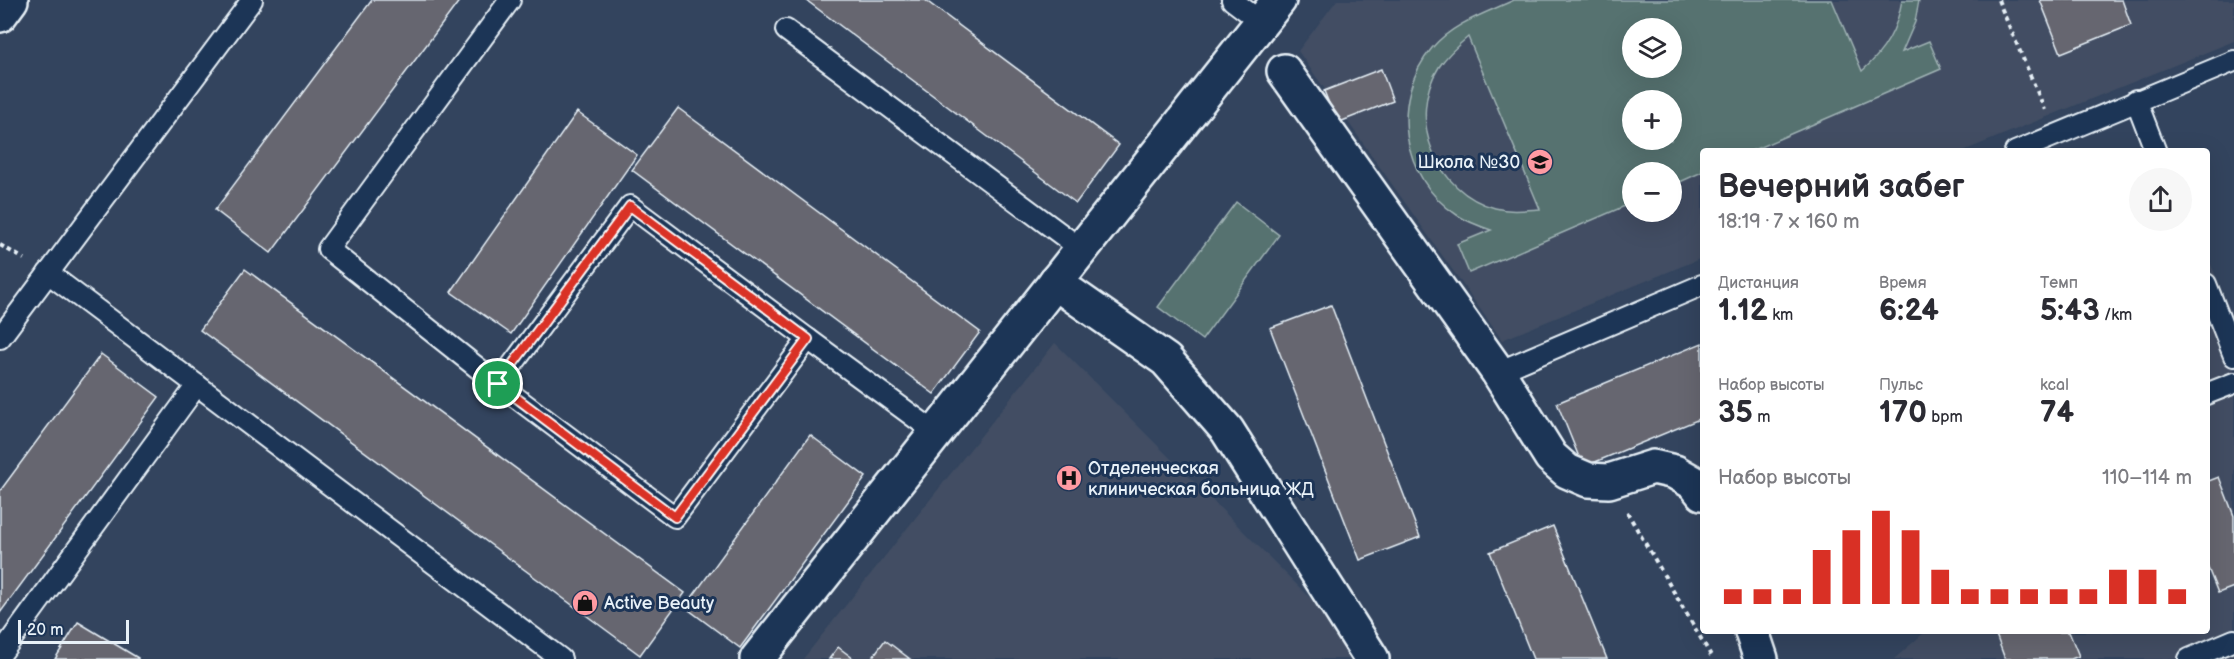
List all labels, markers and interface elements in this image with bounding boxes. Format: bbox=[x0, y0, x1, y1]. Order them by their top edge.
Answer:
map controls bbox=[1622, 18, 1682, 222]
button: layers bbox=[1622, 18, 1682, 78]
button: + bbox=[1622, 90, 1682, 150]
school or university icon: Школа №30 bbox=[1525, 147, 1555, 177]
place label: Школа №30 bbox=[1417, 152, 1520, 173]
button: − bbox=[1622, 162, 1682, 222]
text: Вечерний забег bbox=[1718, 167, 1965, 207]
button: share bbox=[2129, 168, 2192, 231]
text: 18:19 · 7 × 160 m bbox=[1718, 210, 1860, 234]
text: Дистанция bbox=[1718, 274, 1799, 293]
text: Время bbox=[1879, 274, 1927, 293]
text: Темп bbox=[2040, 274, 2078, 293]
text: 1.12 bbox=[1718, 293, 1768, 329]
text: 6:24 bbox=[1879, 293, 1939, 329]
text: 5:43 bbox=[2040, 293, 2100, 329]
text: km bbox=[1768, 306, 1793, 325]
text: /km bbox=[2100, 306, 2132, 325]
pin bbox=[472, 358, 523, 409]
icon: arrive bbox=[481, 367, 514, 400]
text: Набор высоты bbox=[1718, 376, 1825, 395]
text: Пульс bbox=[1879, 376, 1923, 395]
text: kcal bbox=[2040, 376, 2069, 395]
text: 35 bbox=[1718, 395, 1753, 431]
text: 170 bbox=[1879, 395, 1927, 431]
text: 74 bbox=[2040, 395, 2074, 431]
text: m bbox=[1753, 408, 1770, 427]
text: bpm bbox=[1927, 408, 1963, 427]
place label: Отделенческая клиническая больница ЖД bbox=[1088, 458, 1314, 500]
hospital icon: Отделенческая клиническая больница ЖД bbox=[1054, 463, 1084, 493]
text: Набор высоты bbox=[1718, 466, 1851, 490]
text: 110–114 m bbox=[2102, 466, 2192, 490]
shop icon: Active Beauty bbox=[570, 588, 600, 618]
place label: Active Beauty bbox=[604, 593, 715, 614]
scale bar bbox=[18, 617, 129, 644]
text: 20 m bbox=[27, 621, 63, 640]

